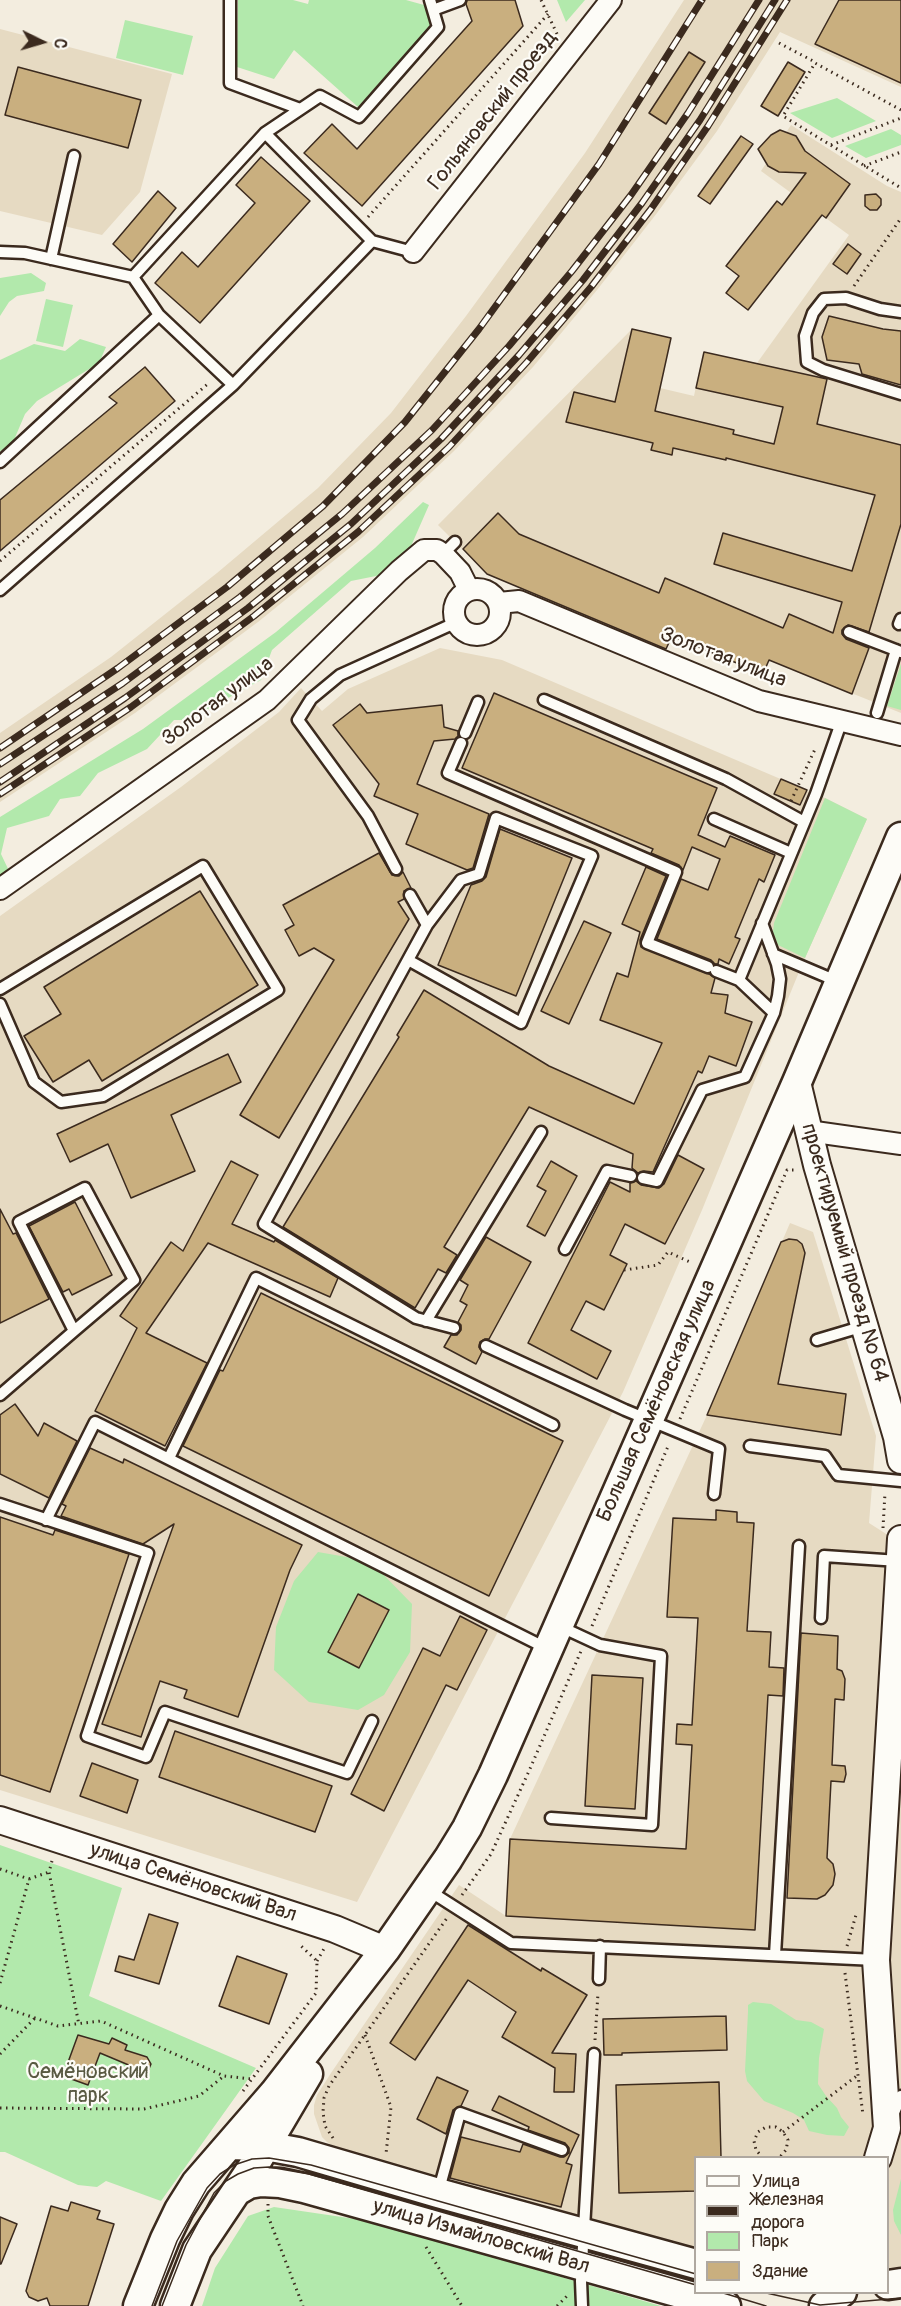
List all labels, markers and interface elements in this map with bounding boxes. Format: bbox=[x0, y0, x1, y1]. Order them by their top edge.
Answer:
north arrow bbox=[12, 12, 72, 72]
street label: Гольяновский проезд bbox=[423, 27, 563, 195]
text: С bbox=[50, 38, 70, 49]
street label: Золотая улица bbox=[656, 622, 790, 694]
street label: Золотая улица bbox=[157, 652, 279, 752]
street label: проектируемый проезд № 64 bbox=[795, 1121, 893, 1385]
street label: Большая Семёновская улица bbox=[592, 1276, 722, 1526]
street label: улица Семёновский Вал bbox=[87, 1838, 299, 1928]
park label: Семёновский парк bbox=[27, 2060, 149, 2110]
legend bbox=[694, 2156, 889, 2294]
text: Улица bbox=[752, 2170, 800, 2193]
text: Железная дорога bbox=[751, 2188, 824, 2234]
street label: улица Измайловский Вал bbox=[370, 2194, 592, 2280]
text: Парк bbox=[752, 2230, 789, 2253]
text: Здание bbox=[752, 2260, 808, 2283]

